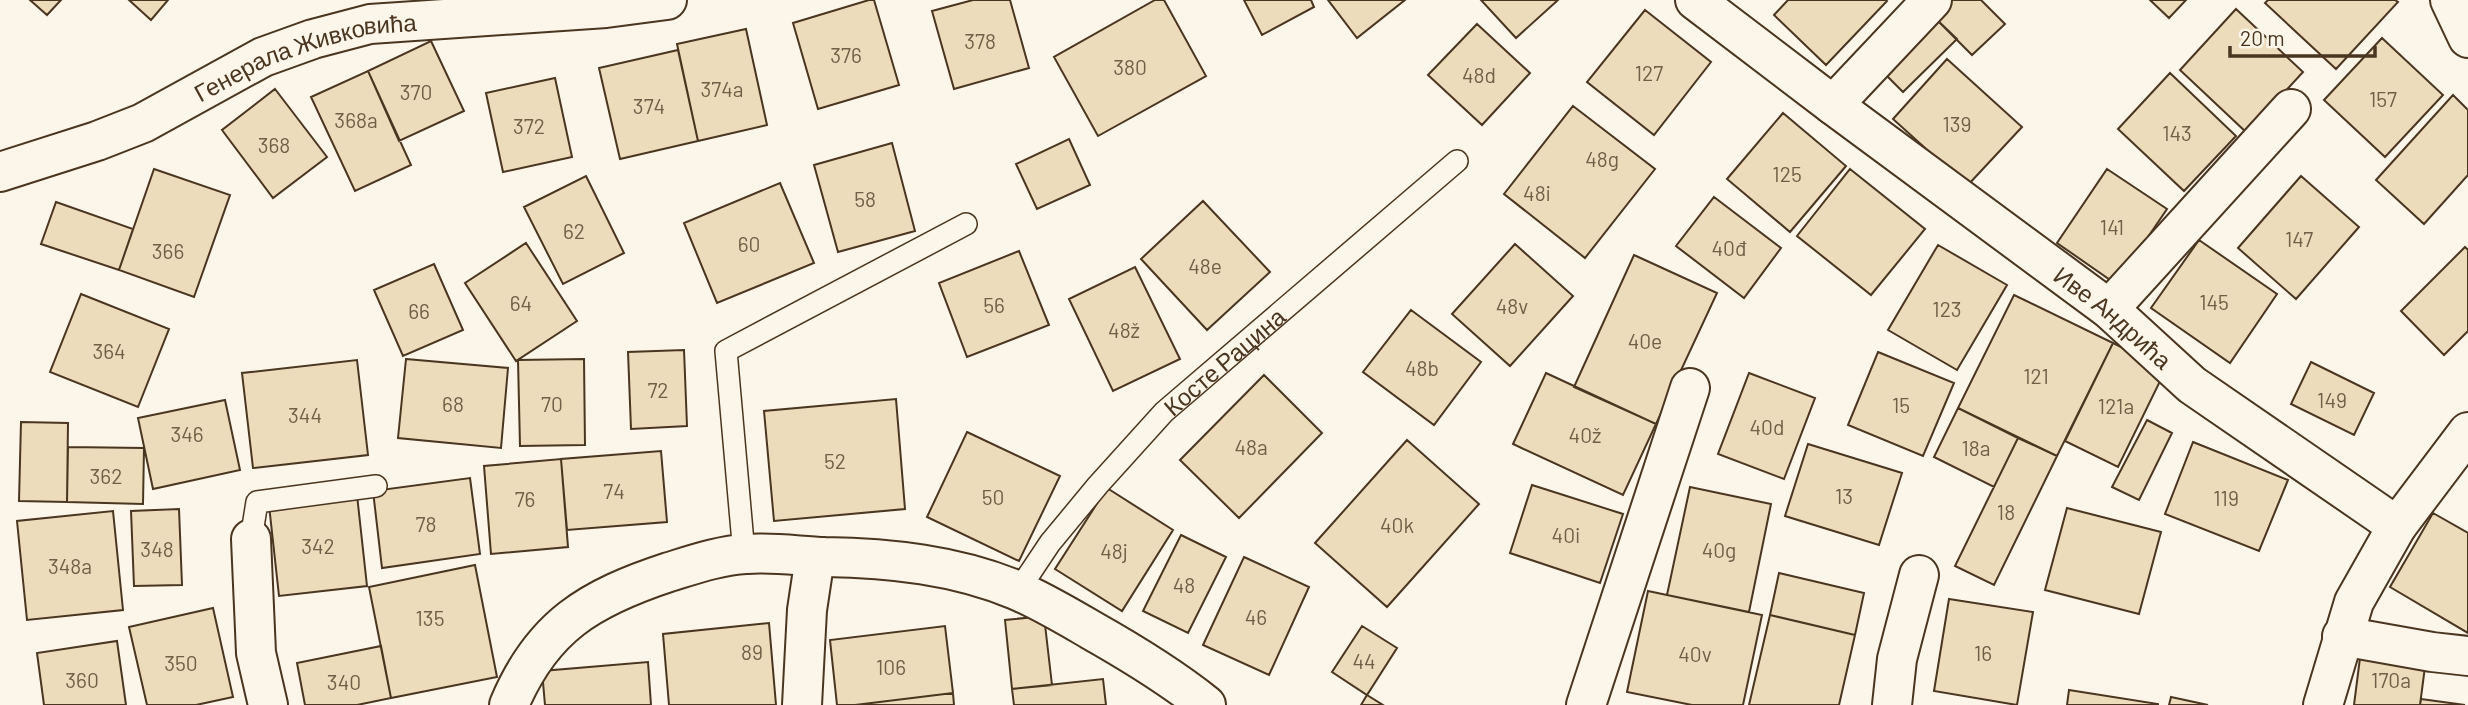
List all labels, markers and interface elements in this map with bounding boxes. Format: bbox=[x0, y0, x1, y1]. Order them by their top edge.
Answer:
street label: Генерала Живковића bbox=[189, 6, 418, 107]
scale bar bbox=[2230, 14, 2375, 58]
text: 20 m bbox=[2240, 25, 2285, 50]
house number: 378 bbox=[964, 28, 996, 53]
house number: 376 bbox=[830, 42, 862, 67]
house number: 380 bbox=[1113, 54, 1147, 79]
house number: 127 bbox=[1635, 60, 1663, 85]
house number: 48d bbox=[1462, 62, 1496, 87]
house number: 374a bbox=[700, 76, 744, 101]
house number: 370 bbox=[400, 79, 432, 104]
house number: 157 bbox=[2369, 86, 2397, 111]
house number: 374 bbox=[633, 93, 665, 118]
house number: 368a bbox=[334, 107, 378, 132]
house number: 139 bbox=[1942, 111, 1972, 136]
house number: 372 bbox=[513, 113, 545, 138]
house number: 143 bbox=[2162, 120, 2192, 145]
house number: 368 bbox=[258, 132, 290, 157]
house number: 48g bbox=[1585, 146, 1619, 171]
house number: 125 bbox=[1772, 161, 1802, 186]
house number: 48i bbox=[1523, 180, 1551, 205]
house number: 58 bbox=[854, 186, 876, 211]
house number: 141 bbox=[2100, 214, 2124, 239]
house number: 62 bbox=[563, 218, 585, 243]
house number: 147 bbox=[2285, 226, 2313, 251]
house number: 60 bbox=[738, 231, 760, 256]
house number: 40đ bbox=[1712, 235, 1747, 260]
house number: 366 bbox=[152, 238, 184, 263]
house number: 48e bbox=[1188, 253, 1222, 278]
street label: Иве Андрића bbox=[2049, 259, 2179, 375]
house number: 145 bbox=[2199, 289, 2229, 314]
house number: 64 bbox=[510, 290, 532, 315]
house number: 56 bbox=[983, 292, 1005, 317]
house number: 48v bbox=[1496, 293, 1528, 318]
house number: 123 bbox=[1932, 296, 1962, 321]
house number: 66 bbox=[408, 298, 430, 323]
street label: Косте Рацина bbox=[1157, 300, 1291, 421]
house number: 48ž bbox=[1108, 317, 1140, 342]
house number: 40e bbox=[1628, 328, 1662, 353]
house number: 364 bbox=[92, 338, 126, 363]
house number: 48b bbox=[1405, 355, 1439, 380]
house number: 121 bbox=[2023, 363, 2049, 388]
house number: 72 bbox=[647, 377, 669, 402]
house number: 149 bbox=[2317, 387, 2347, 412]
house number: 68 bbox=[442, 391, 464, 416]
house number: 70 bbox=[541, 391, 563, 416]
house number: 15 bbox=[1892, 392, 1910, 417]
house number: 121a bbox=[2098, 393, 2134, 418]
house number: 344 bbox=[288, 402, 322, 427]
house number: 40d bbox=[1750, 414, 1784, 439]
house number: 346 bbox=[170, 421, 204, 446]
house number: 40ž bbox=[1569, 422, 1601, 447]
house number: 48a bbox=[1234, 434, 1268, 459]
house number: 18a bbox=[1961, 435, 1991, 460]
house number: 52 bbox=[824, 448, 846, 473]
house number: 362 bbox=[90, 463, 122, 488]
house number: 74 bbox=[603, 478, 625, 503]
house number: 13 bbox=[1835, 483, 1853, 508]
house number: 50 bbox=[982, 484, 1004, 509]
house number: 119 bbox=[2213, 485, 2239, 510]
house number: 76 bbox=[515, 486, 535, 511]
house number: 18 bbox=[1997, 499, 2015, 524]
house number: 78 bbox=[416, 511, 436, 536]
house number: 40k bbox=[1380, 512, 1414, 537]
house number: 40i bbox=[1552, 522, 1580, 547]
house number: 342 bbox=[301, 533, 335, 558]
house number: 348 bbox=[140, 536, 174, 561]
house number: 40g bbox=[1702, 537, 1736, 562]
house number: 48j bbox=[1100, 538, 1128, 563]
house number: 348a bbox=[48, 553, 92, 578]
house number: 48 bbox=[1173, 572, 1195, 597]
house number: 46 bbox=[1245, 604, 1267, 629]
house number: 135 bbox=[416, 605, 444, 630]
house number: 89 bbox=[741, 639, 763, 664]
house number: 16 bbox=[1974, 640, 1992, 665]
house number: 40v bbox=[1678, 641, 1712, 666]
house number: 44 bbox=[1352, 648, 1376, 673]
house number: 350 bbox=[164, 650, 198, 675]
house number: 106 bbox=[876, 654, 906, 679]
house number: 360 bbox=[65, 667, 99, 692]
house number: 170a bbox=[2371, 667, 2411, 692]
house number: 340 bbox=[327, 669, 361, 694]

